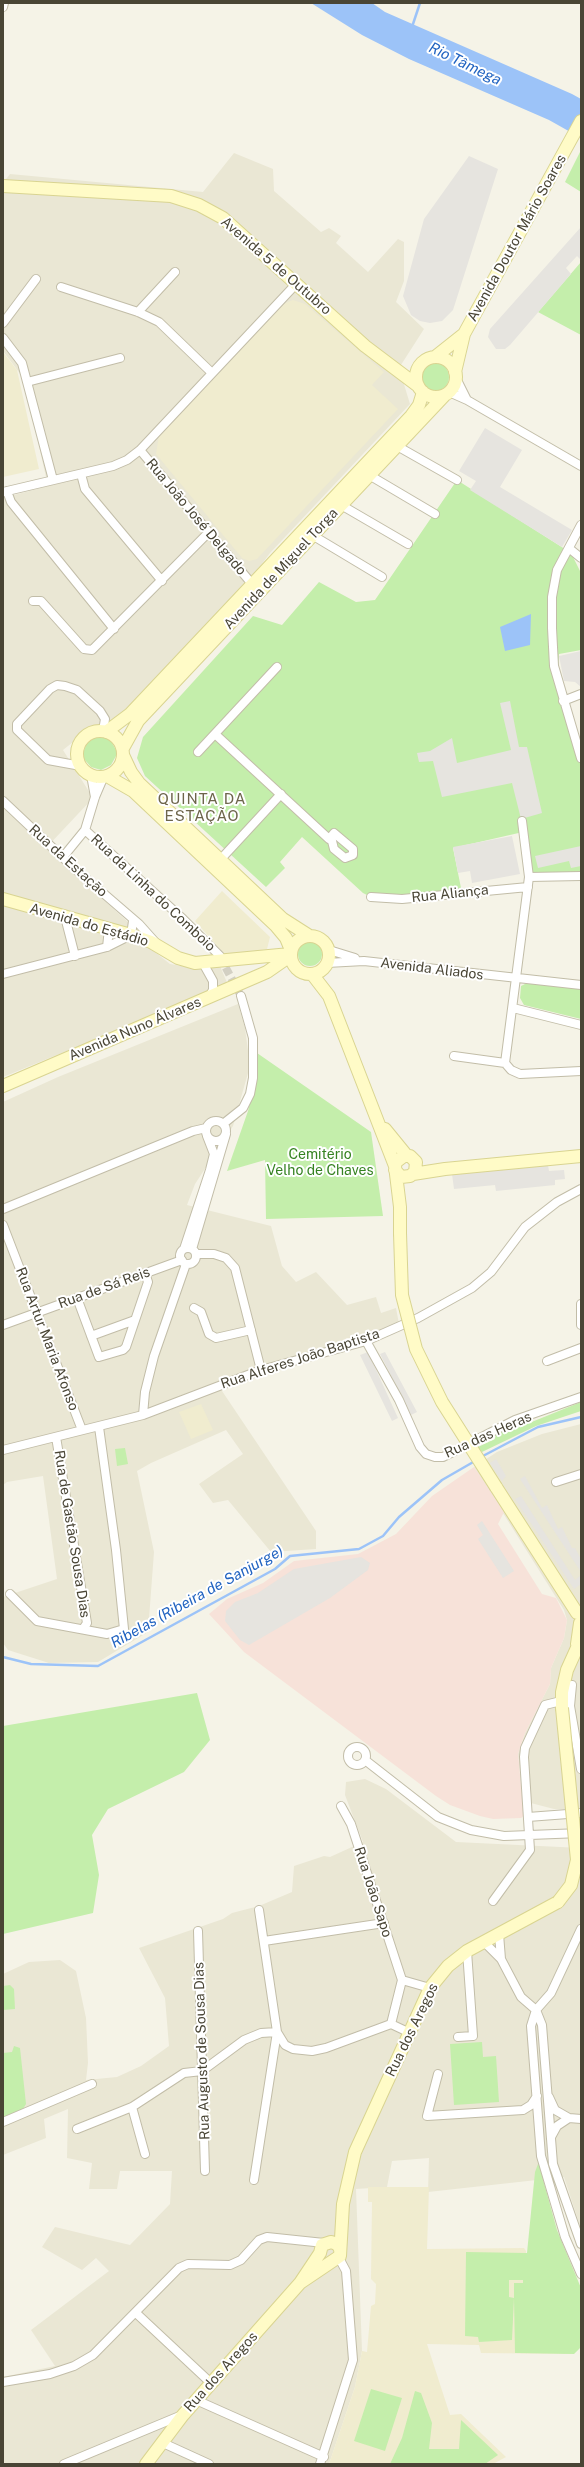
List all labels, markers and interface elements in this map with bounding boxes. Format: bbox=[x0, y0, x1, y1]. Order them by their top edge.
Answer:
water label: Rio Tâmega bbox=[426, 39, 504, 89]
street label: Avenida Doutor Mário Soares bbox=[464, 152, 570, 324]
street label: Avenida 5 de Outubro bbox=[217, 214, 335, 318]
street label: Rua João José Delgado bbox=[142, 455, 250, 579]
street label: Avenida de Miguel Torga bbox=[220, 505, 342, 633]
district label: QUINTA DA ESTAÇÃO bbox=[158, 790, 246, 825]
street label: Rua da Estação bbox=[25, 821, 111, 901]
street label: Rua da Linha do Comboio bbox=[87, 831, 219, 955]
street label: Rua Aliança bbox=[411, 882, 489, 906]
street label: Avenida do Estádio bbox=[28, 900, 150, 950]
street label: Avenida Aliados bbox=[380, 954, 484, 984]
street label: Avenida Nuno Álvares bbox=[66, 994, 204, 1064]
park label: Cemitério Velho de Chaves bbox=[266, 1147, 374, 1180]
street label: Rua de Sá Reis bbox=[56, 1264, 152, 1312]
street label: Rua Artur Maria Afonso bbox=[12, 1265, 82, 1413]
street label: Rua Alferes João Baptista bbox=[218, 1325, 382, 1393]
street label: Rua das Heras bbox=[442, 1408, 534, 1462]
street label: Rua de Gastão Sousa Dias bbox=[50, 1449, 94, 1619]
water label: Ribelas (Ribeira de Sanjurge) bbox=[108, 1542, 286, 1652]
street label: Rua João Sapo bbox=[350, 1845, 396, 1939]
street label: Rua Augusto de Sousa Dias bbox=[190, 1962, 214, 2140]
street label: Rua dos Aregos bbox=[382, 1980, 442, 2080]
street label: Rua dos Aregos bbox=[181, 2328, 261, 2416]

